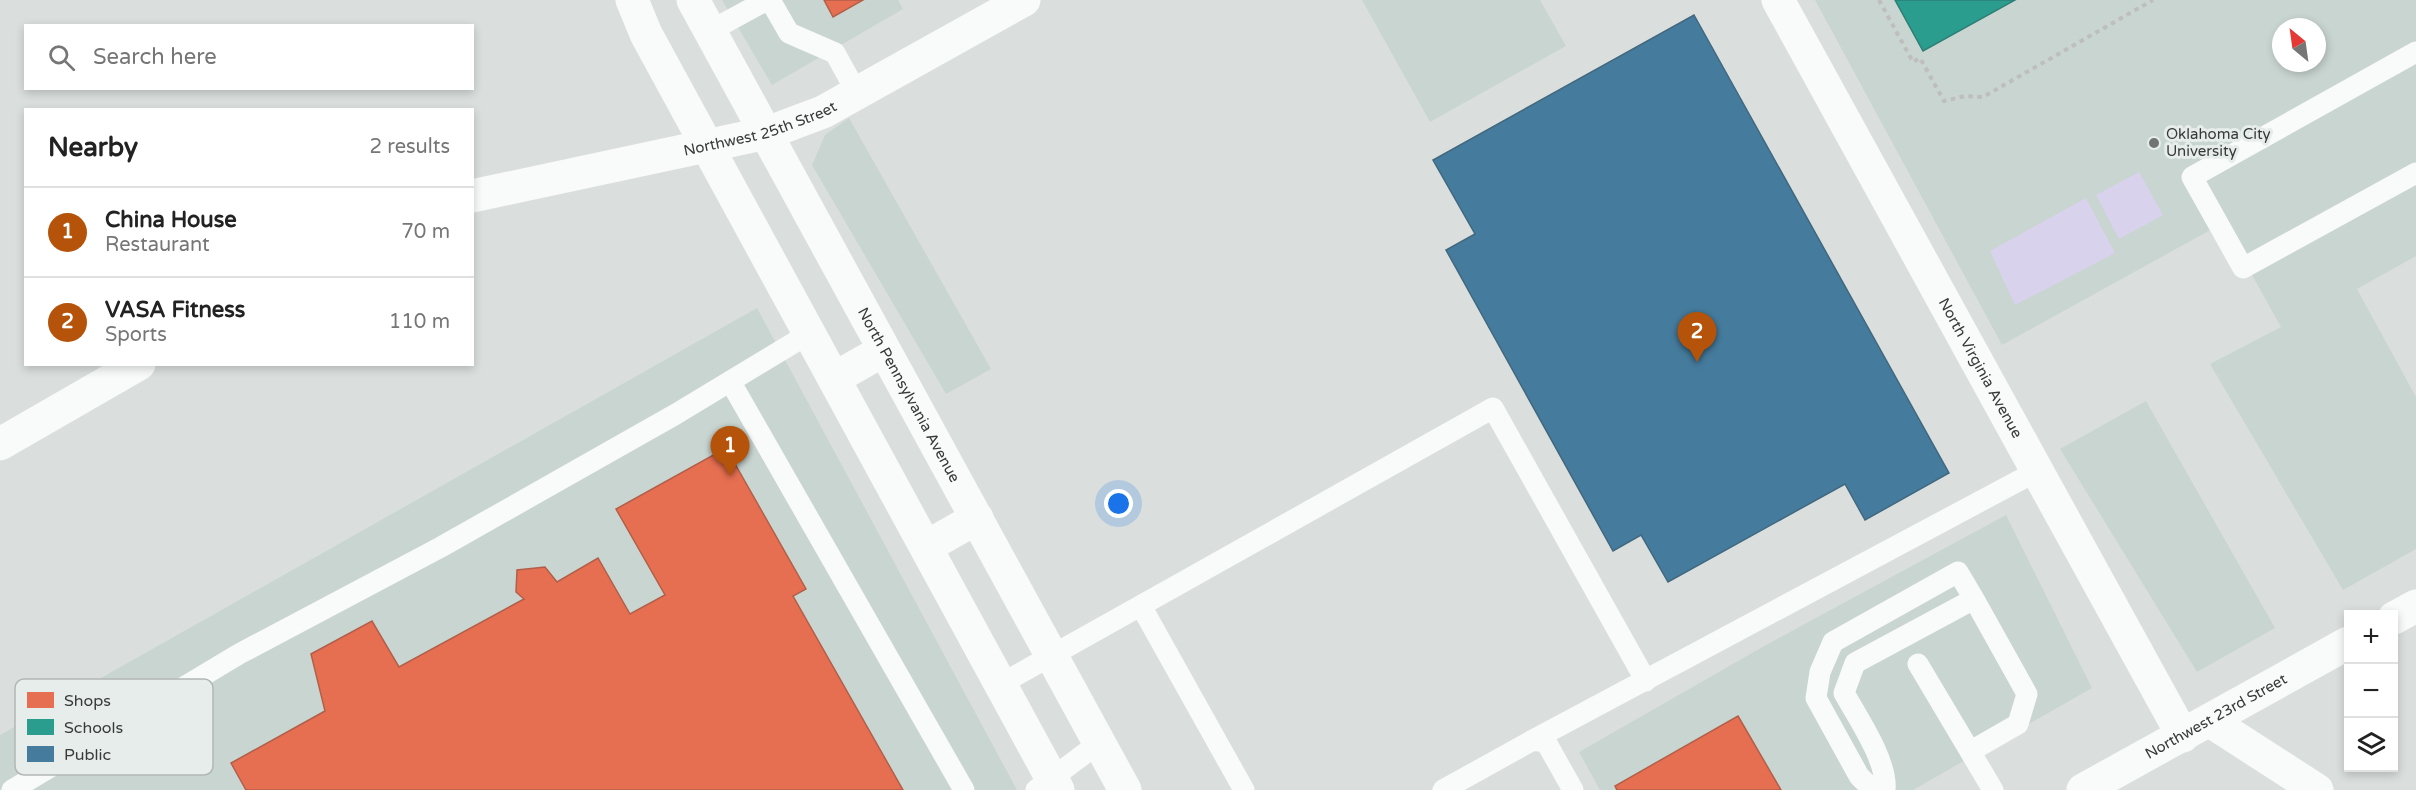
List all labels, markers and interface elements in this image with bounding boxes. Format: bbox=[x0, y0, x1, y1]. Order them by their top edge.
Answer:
north arrow bbox=[2272, 18, 2326, 72]
search box bbox=[24, 24, 474, 90]
icon: search bbox=[45, 41, 78, 74]
text: Search here bbox=[93, 44, 217, 70]
street label: Northwest 25th Street bbox=[682, 97, 840, 160]
place label: Oklahoma City University bbox=[2166, 125, 2271, 160]
text: Nearby bbox=[48, 132, 138, 163]
text: 2 results bbox=[370, 135, 450, 159]
marker: Oklahoma City University bbox=[2147, 136, 2161, 150]
text: China House bbox=[105, 207, 237, 233]
text: 1 bbox=[61, 220, 74, 244]
text: 70 m bbox=[401, 220, 450, 244]
text: Restaurant bbox=[105, 233, 210, 257]
street label: North Virginia Avenue bbox=[1935, 295, 2026, 441]
text: VASA Fitness bbox=[105, 297, 245, 323]
street label: North Pennsylvania Avenue bbox=[854, 304, 964, 485]
text: 2 bbox=[61, 310, 74, 334]
text: 110 m bbox=[389, 310, 450, 334]
pin: 2 bbox=[1678, 312, 1716, 362]
text: Sports bbox=[105, 323, 167, 347]
pin: 1 bbox=[710, 426, 750, 476]
your location bbox=[1104, 489, 1133, 518]
map controls bbox=[2344, 610, 2398, 772]
button: + bbox=[2344, 610, 2398, 664]
button: − bbox=[2344, 664, 2398, 718]
street label: Northwest 23rd Street bbox=[2142, 670, 2290, 763]
legend bbox=[15, 679, 213, 775]
text: Shops bbox=[64, 691, 111, 711]
text: Schools bbox=[64, 718, 123, 738]
button: layers bbox=[2344, 718, 2398, 772]
text: Public bbox=[64, 745, 111, 765]

